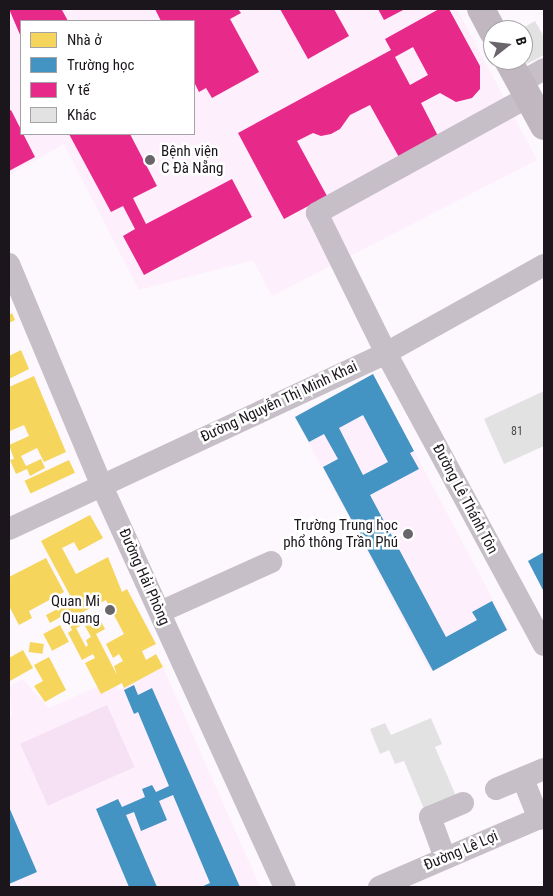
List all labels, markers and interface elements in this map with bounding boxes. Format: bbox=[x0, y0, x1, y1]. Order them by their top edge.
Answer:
legend bbox=[20, 20, 195, 135]
north arrow bbox=[483, 20, 533, 70]
text: Nhà ở bbox=[67, 31, 102, 49]
text: B bbox=[513, 35, 530, 47]
text: Trường học bbox=[67, 56, 134, 74]
text: Y tế bbox=[67, 81, 90, 99]
text: Khác bbox=[67, 106, 97, 124]
place label: Bệnh viện C Đà Nẵng bbox=[161, 142, 223, 177]
marker: Bệnh viện C Đà Nẵng bbox=[143, 153, 157, 167]
street label: Đường Nguyễn Thị Minh Khai bbox=[198, 358, 360, 446]
house number: 81 bbox=[511, 425, 523, 439]
street label: Đường Lê Thánh Tôn bbox=[428, 441, 502, 557]
place label: Trường Trung học phổ thông Trần Phú bbox=[283, 516, 398, 551]
street label: Đường Hải Phòng bbox=[115, 526, 173, 628]
marker: Trường Trung học phổ thông Trần Phú bbox=[402, 528, 414, 540]
place label: Quan Mi Quang bbox=[51, 592, 100, 627]
marker: Quan Mi Quang bbox=[104, 604, 116, 616]
street label: Đường Lê Lợi bbox=[421, 827, 501, 875]

